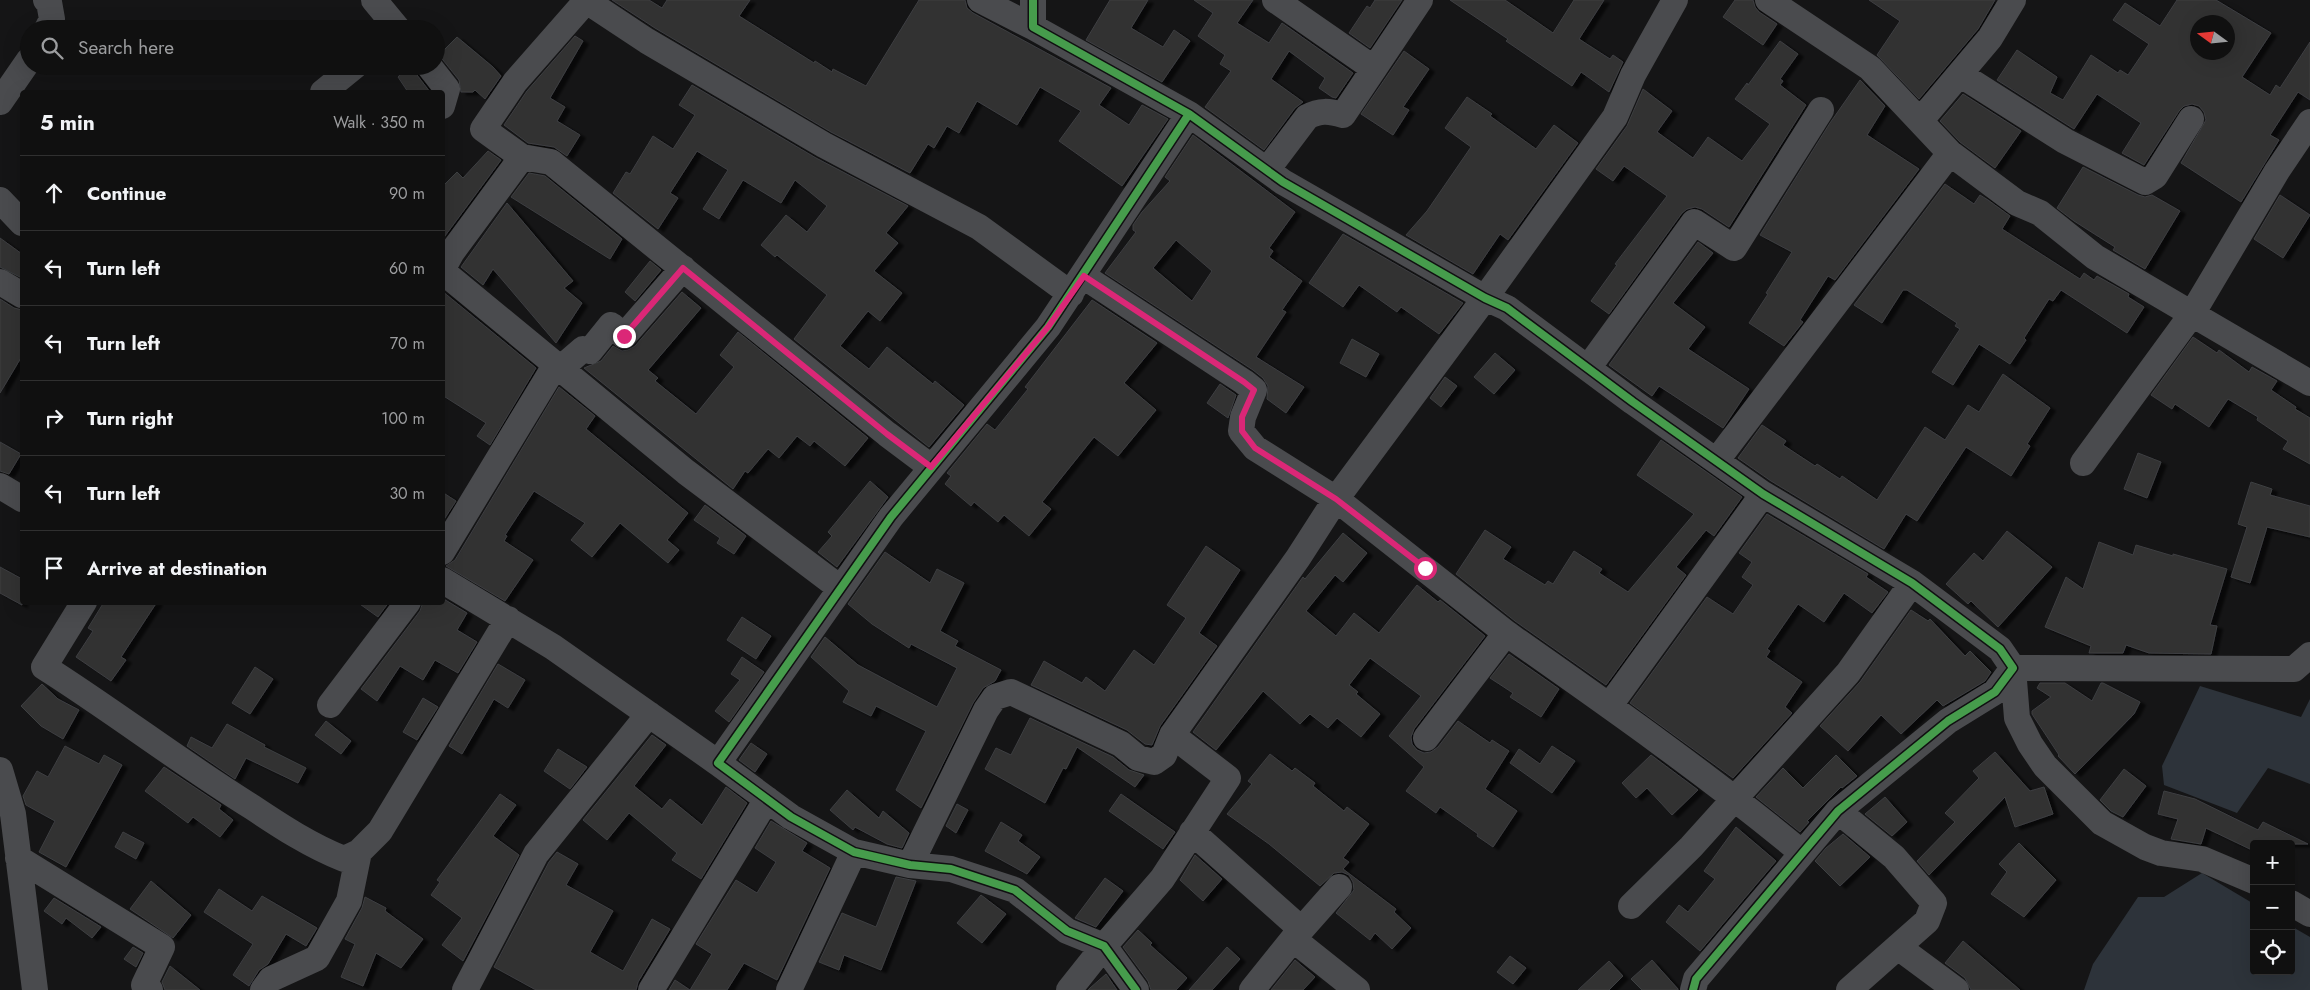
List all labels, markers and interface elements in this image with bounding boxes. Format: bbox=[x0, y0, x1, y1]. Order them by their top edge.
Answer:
north arrow bbox=[2190, 15, 2235, 60]
search box bbox=[20, 20, 445, 75]
icon: search bbox=[38, 34, 66, 62]
text: Search here bbox=[78, 34, 174, 61]
text: 5 min bbox=[40, 108, 95, 138]
text: Walk · 350 m bbox=[333, 111, 425, 134]
icon: ahead bbox=[40, 179, 68, 207]
text: Continue bbox=[87, 180, 166, 207]
text: 90 m bbox=[389, 182, 425, 205]
icon: left bbox=[40, 254, 68, 282]
text: Turn left bbox=[87, 255, 160, 282]
text: 60 m bbox=[389, 257, 425, 280]
route end bbox=[613, 325, 636, 348]
icon: left bbox=[40, 329, 68, 357]
text: Turn left bbox=[87, 330, 160, 357]
text: 70 m bbox=[390, 332, 425, 355]
icon: right bbox=[40, 404, 68, 432]
text: Turn right bbox=[87, 405, 173, 432]
text: 100 m bbox=[381, 407, 425, 430]
icon: left bbox=[40, 479, 68, 507]
text: Turn left bbox=[87, 480, 160, 507]
text: 30 m bbox=[389, 482, 425, 505]
icon: arrive bbox=[40, 554, 68, 582]
text: Arrive at destination bbox=[87, 555, 267, 582]
route start bbox=[1414, 557, 1437, 580]
map controls bbox=[2250, 840, 2295, 975]
button: + bbox=[2250, 840, 2295, 885]
button: − bbox=[2250, 885, 2295, 930]
button: locate bbox=[2250, 930, 2295, 975]

